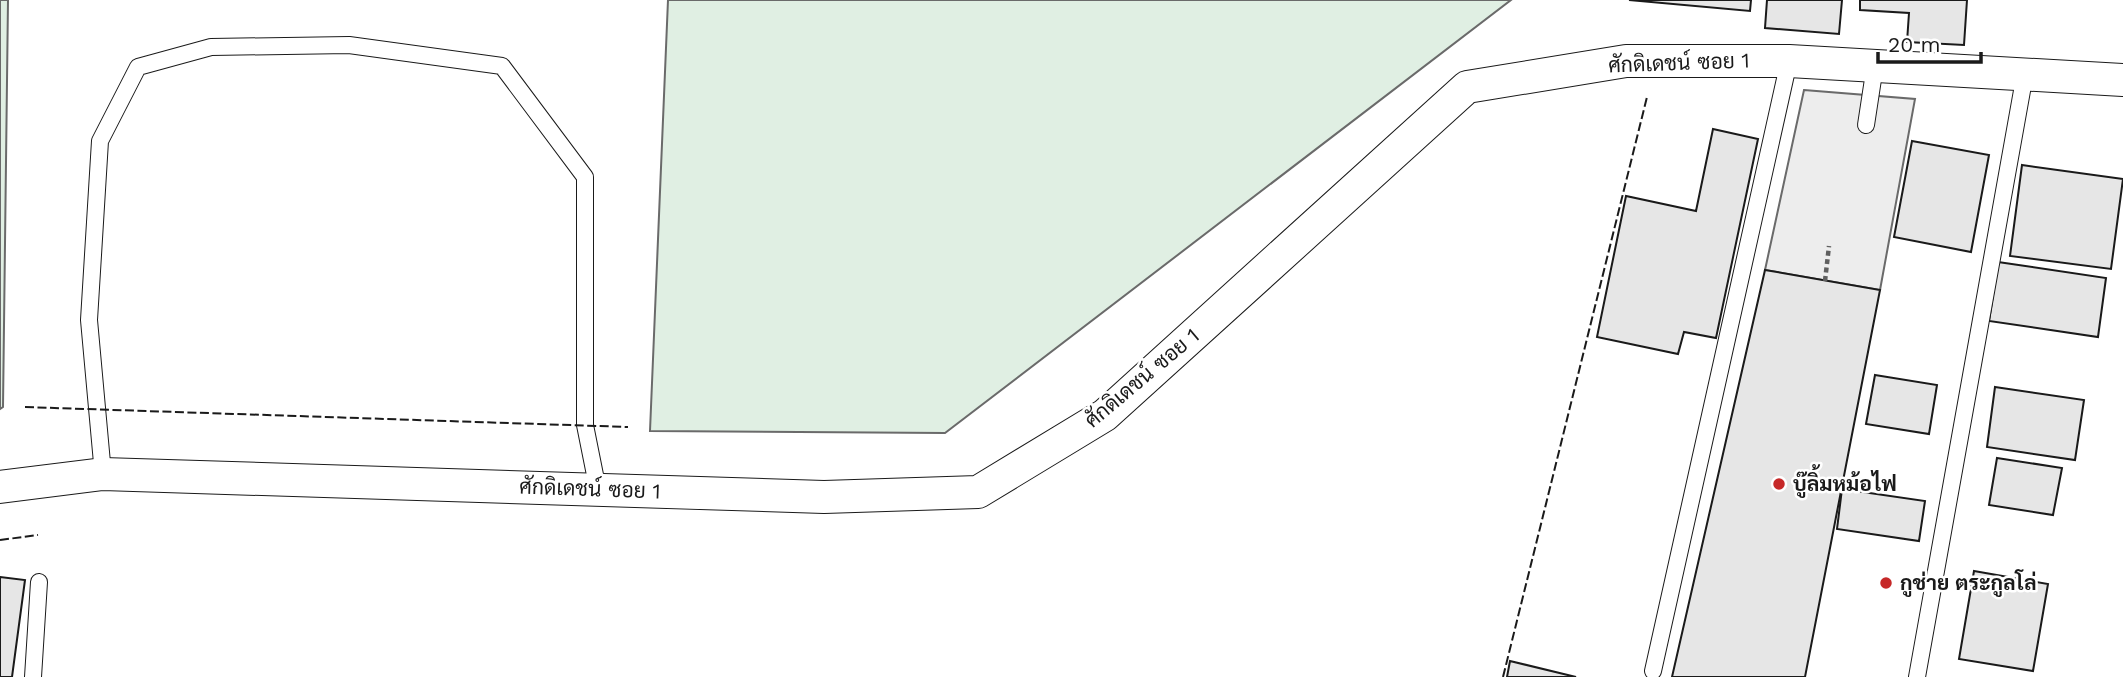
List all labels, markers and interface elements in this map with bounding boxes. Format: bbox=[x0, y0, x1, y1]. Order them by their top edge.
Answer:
scale bar bbox=[1878, 21, 1981, 65]
text: 20 m bbox=[1888, 32, 1940, 57]
street label: ศักดิเดชน์ ซอย 1 bbox=[1608, 47, 1750, 77]
street label: ศักดิเดชน์ ซอย 1 bbox=[1079, 322, 1204, 433]
place label: บู๊ลิ้มหม้อไฟ bbox=[1793, 464, 1897, 498]
street label: ศักดิเดชน์ ซอย 1 bbox=[519, 473, 661, 503]
marker: บู๊ลิ้มหม้อไฟ bbox=[1771, 476, 1787, 492]
place label: กูช่าย ตระกูลโล่ bbox=[1900, 569, 2037, 597]
marker: กูช่าย ตระกูลโล่ bbox=[1878, 575, 1894, 591]

